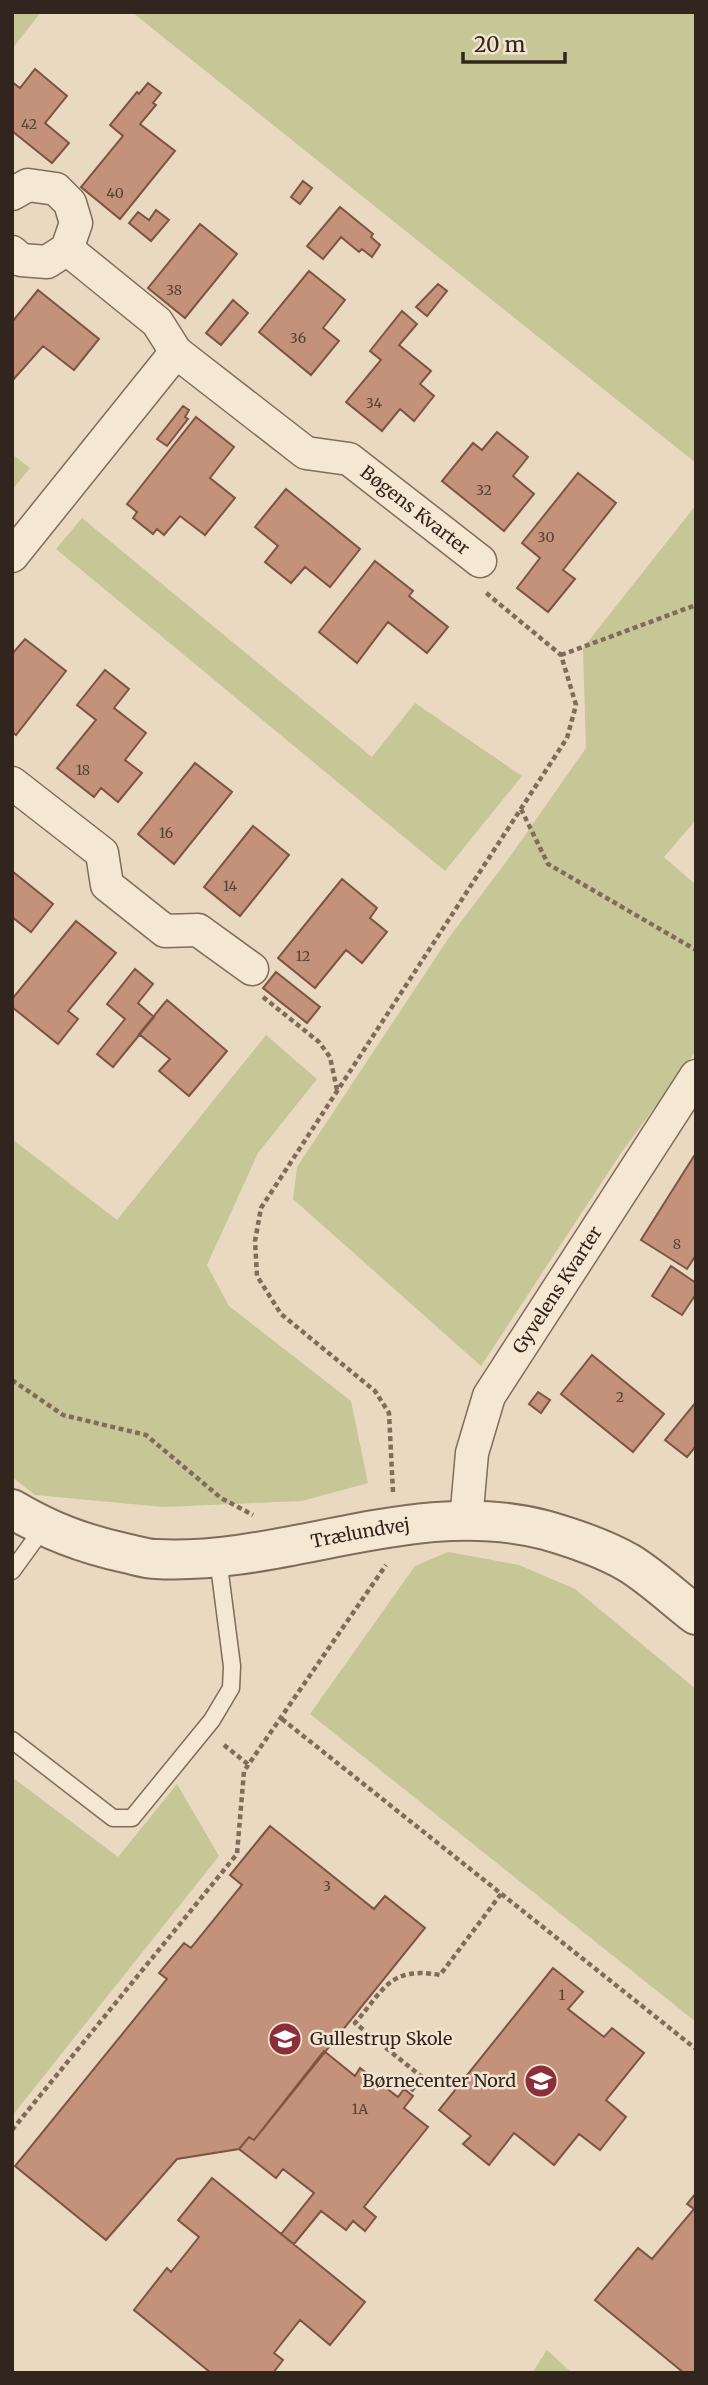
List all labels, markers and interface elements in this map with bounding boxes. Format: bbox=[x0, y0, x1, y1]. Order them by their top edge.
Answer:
scale bar bbox=[463, 21, 564, 65]
text: 20 m bbox=[474, 31, 526, 58]
house number: 42 bbox=[21, 115, 37, 133]
house number: 40 bbox=[106, 184, 124, 202]
house number: 38 bbox=[166, 281, 182, 299]
house number: 36 bbox=[290, 329, 306, 347]
house number: 34 bbox=[366, 394, 383, 412]
street label: Bøgens Kvarter bbox=[356, 460, 474, 560]
house number: 32 bbox=[476, 481, 492, 499]
house number: 30 bbox=[538, 528, 554, 546]
house number: 18 bbox=[76, 761, 90, 779]
house number: 16 bbox=[159, 824, 173, 842]
house number: 14 bbox=[223, 877, 237, 895]
house number: 12 bbox=[296, 947, 310, 965]
street label: Gyvelens Kvarter bbox=[508, 1222, 607, 1358]
house number: 8 bbox=[673, 1235, 681, 1253]
house number: 2 bbox=[616, 1388, 624, 1406]
street label: Trælundvej bbox=[309, 1513, 411, 1553]
house number: 3 bbox=[323, 1877, 331, 1895]
house number: 1 bbox=[559, 1986, 565, 2004]
school or university icon: Gullestrup Skole bbox=[266, 2020, 304, 2058]
place label: Gullestrup Skole bbox=[310, 2027, 452, 2050]
school or university icon: Børnecenter Nord bbox=[522, 2062, 560, 2100]
place label: Børnecenter Nord bbox=[362, 2069, 516, 2092]
house number: 1A bbox=[352, 2100, 368, 2118]

